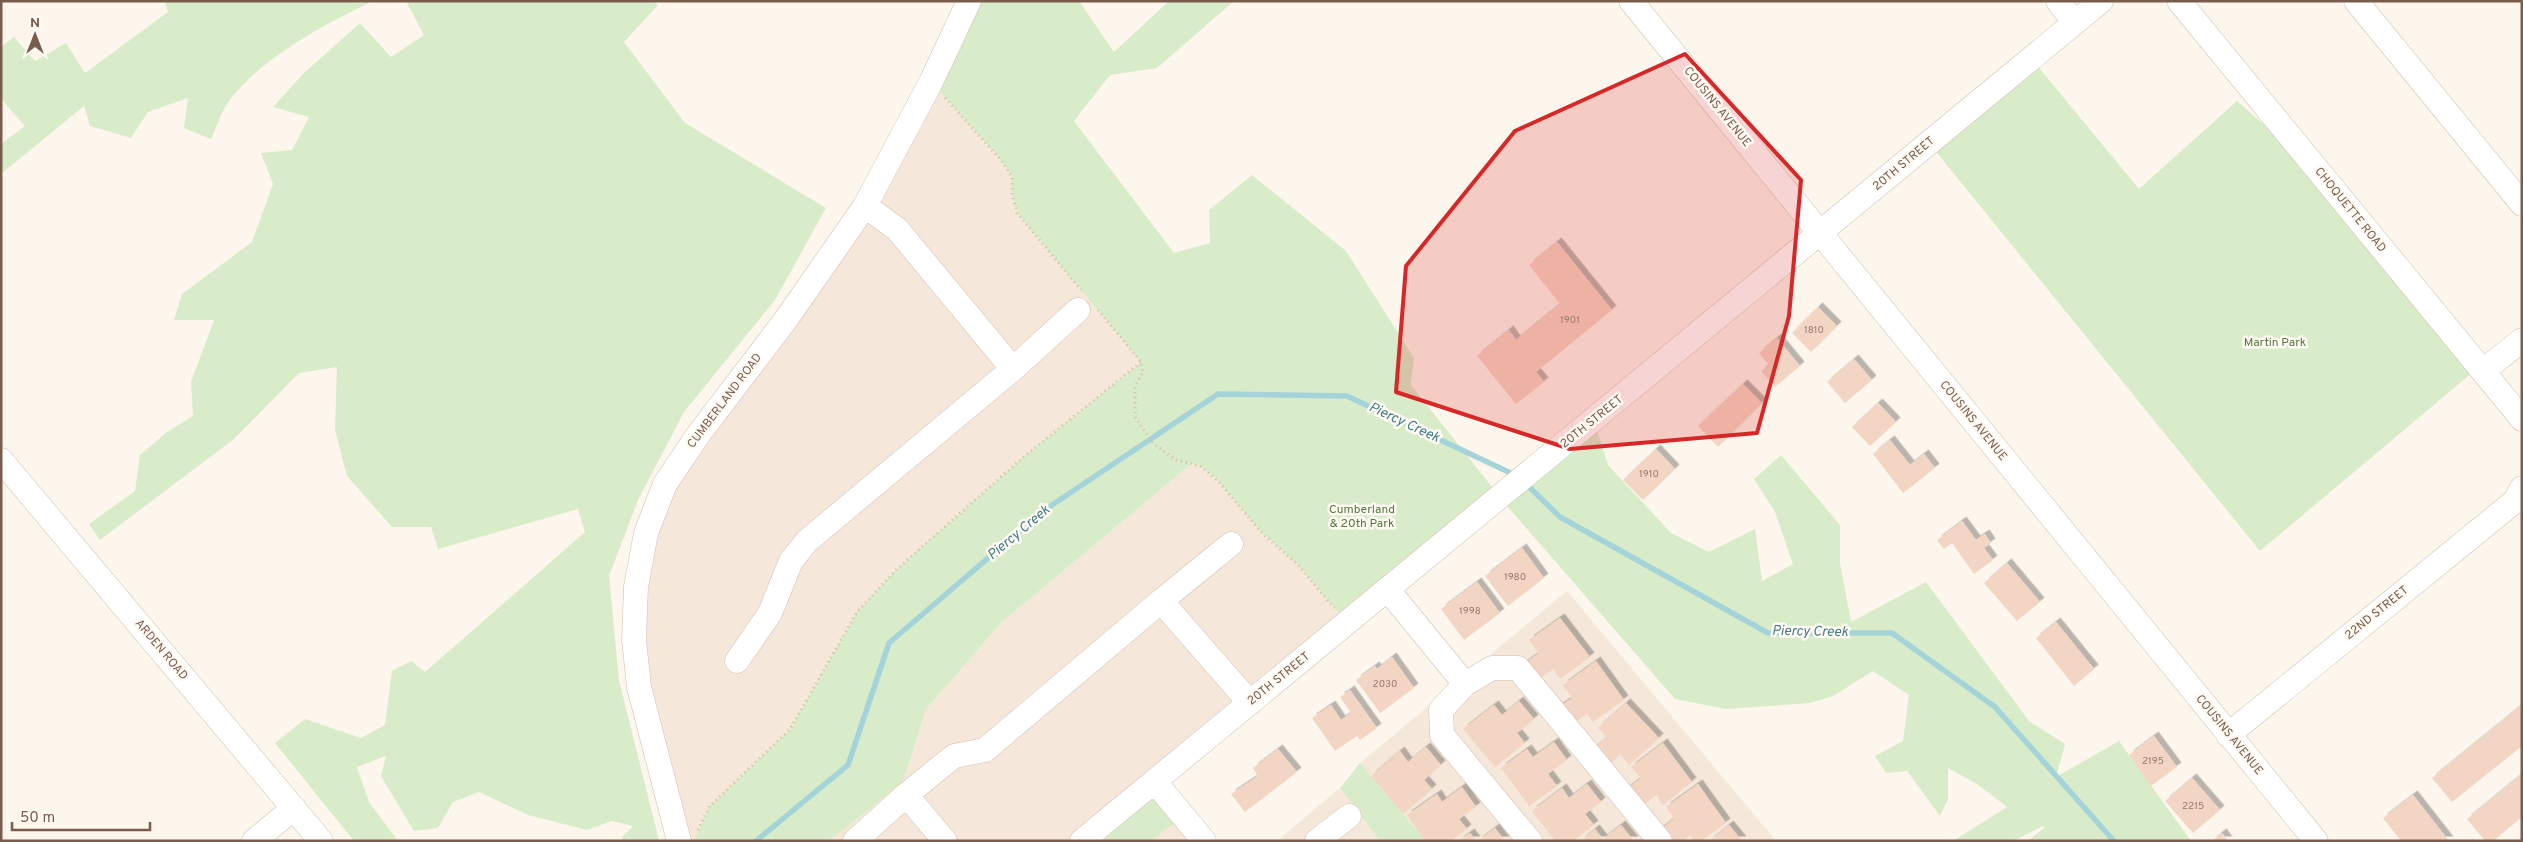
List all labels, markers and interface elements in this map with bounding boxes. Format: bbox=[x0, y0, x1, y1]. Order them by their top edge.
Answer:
north arrow bbox=[10, 10, 60, 60]
text: N bbox=[30, 15, 40, 32]
street label: COUSINS AVENUE bbox=[1680, 64, 1754, 150]
street label: 20TH STREET bbox=[1870, 133, 1938, 195]
street label: CHOQUETTE ROAD bbox=[2311, 164, 2389, 256]
house number: 1901 bbox=[1560, 314, 1580, 327]
house number: 1810 bbox=[1804, 324, 1824, 337]
park label: Martin Park bbox=[2244, 335, 2306, 351]
street label: CUMBERLAND ROAD bbox=[684, 350, 766, 452]
street label: COUSINS AVENUE bbox=[1936, 378, 2010, 464]
street label: 20TH STREET bbox=[1557, 392, 1627, 452]
water label: Piercy Creek bbox=[1366, 399, 1443, 447]
house number: 1910 bbox=[1639, 468, 1659, 481]
water label: Piercy Creek bbox=[984, 501, 1054, 564]
park label: Cumberland & 20th Park bbox=[1329, 502, 1395, 532]
house number: 1980 bbox=[1504, 571, 1526, 584]
street label: 22ND STREET bbox=[2342, 582, 2412, 644]
house number: 1998 bbox=[1459, 605, 1481, 618]
street label: ARDEN ROAD bbox=[131, 616, 191, 684]
water label: Piercy Creek bbox=[1772, 623, 1849, 641]
street label: 20TH STREET bbox=[1244, 649, 1314, 709]
house number: 2030 bbox=[1373, 678, 1397, 691]
street label: COUSINS AVENUE bbox=[2192, 692, 2266, 778]
house number: 2195 bbox=[2142, 755, 2164, 768]
scale bar bbox=[12, 800, 150, 832]
house number: 2215 bbox=[2182, 800, 2204, 813]
text: 50 m bbox=[20, 809, 55, 828]

